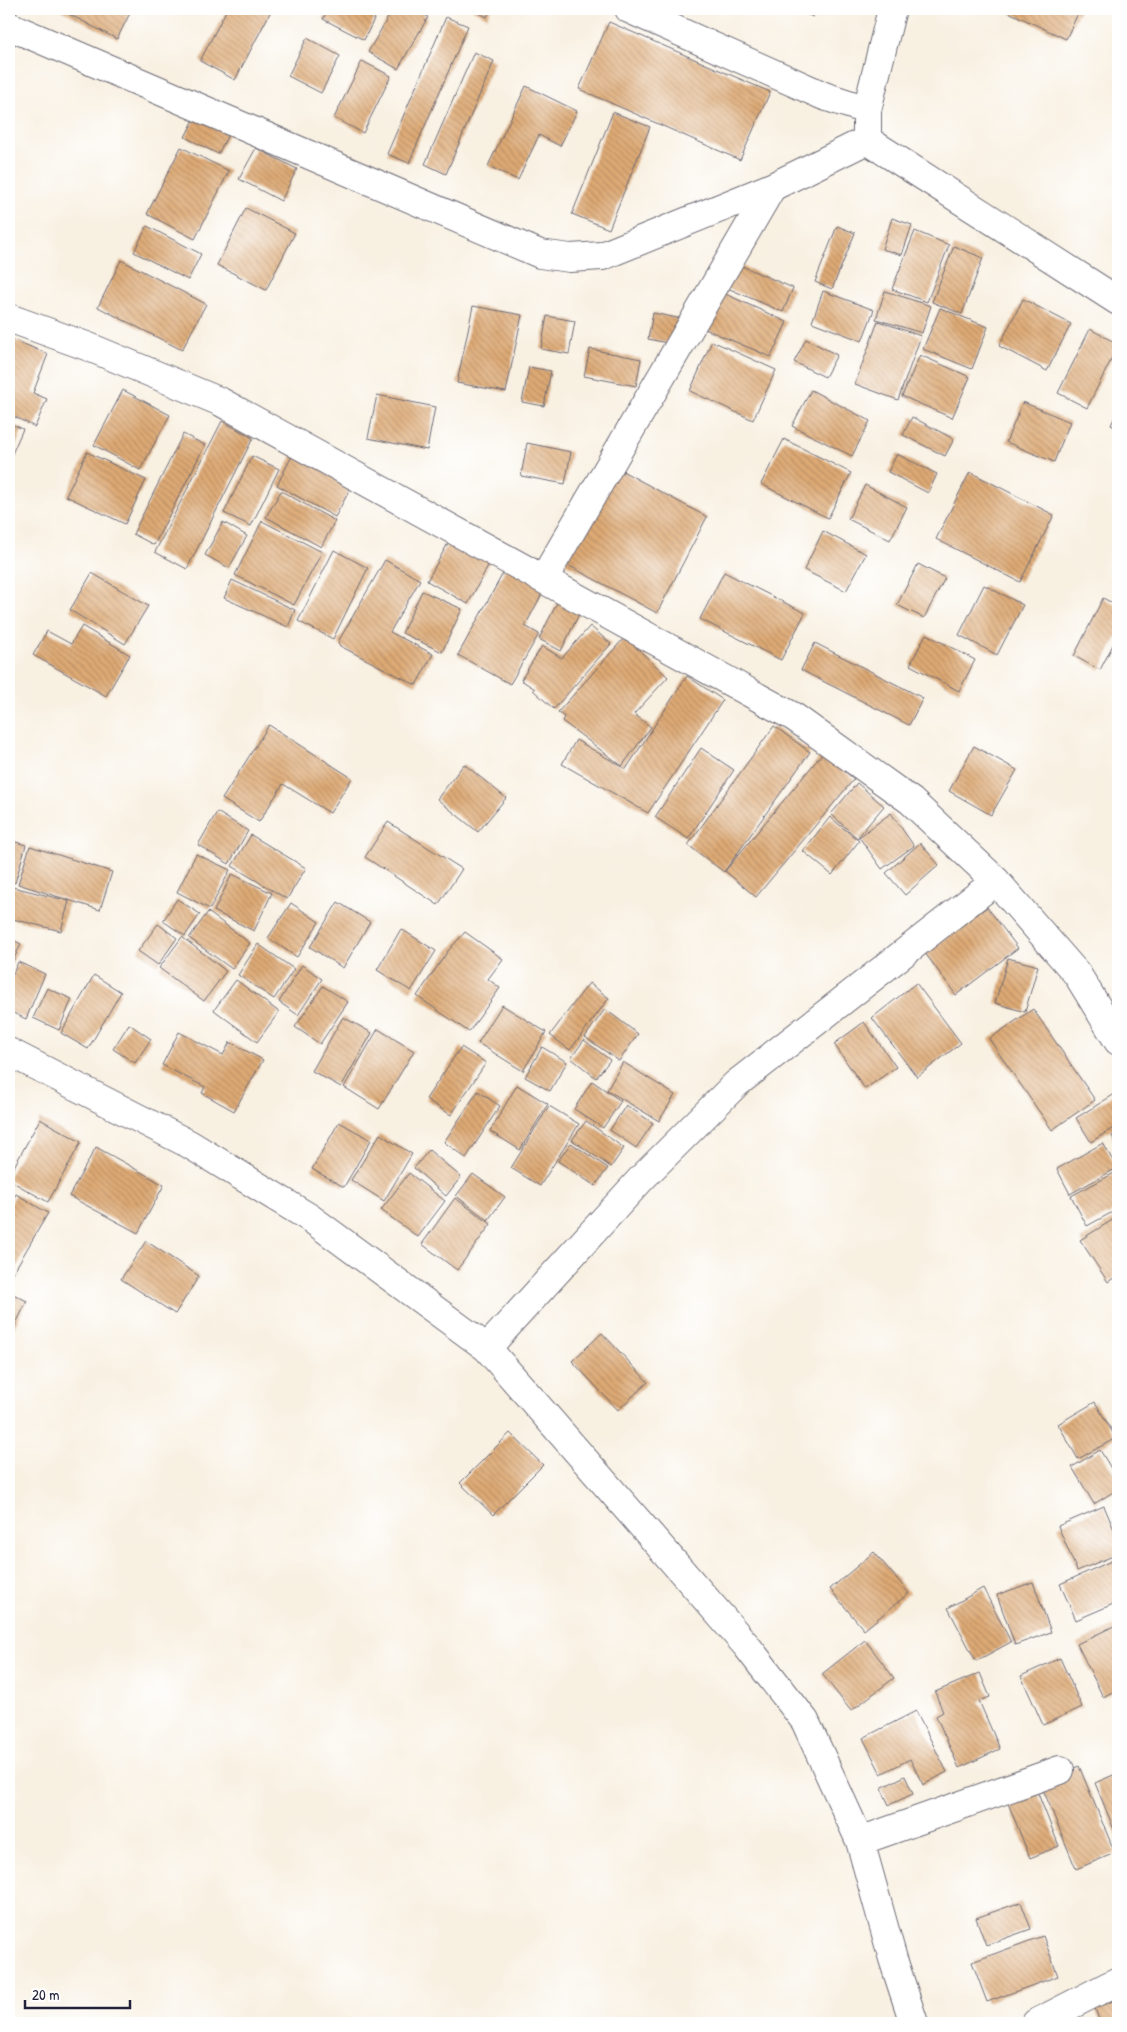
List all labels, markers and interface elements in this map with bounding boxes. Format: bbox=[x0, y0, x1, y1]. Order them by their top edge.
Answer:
scale bar bbox=[25, 1977, 130, 2009]
text: 20 m bbox=[32, 1984, 59, 2005]

